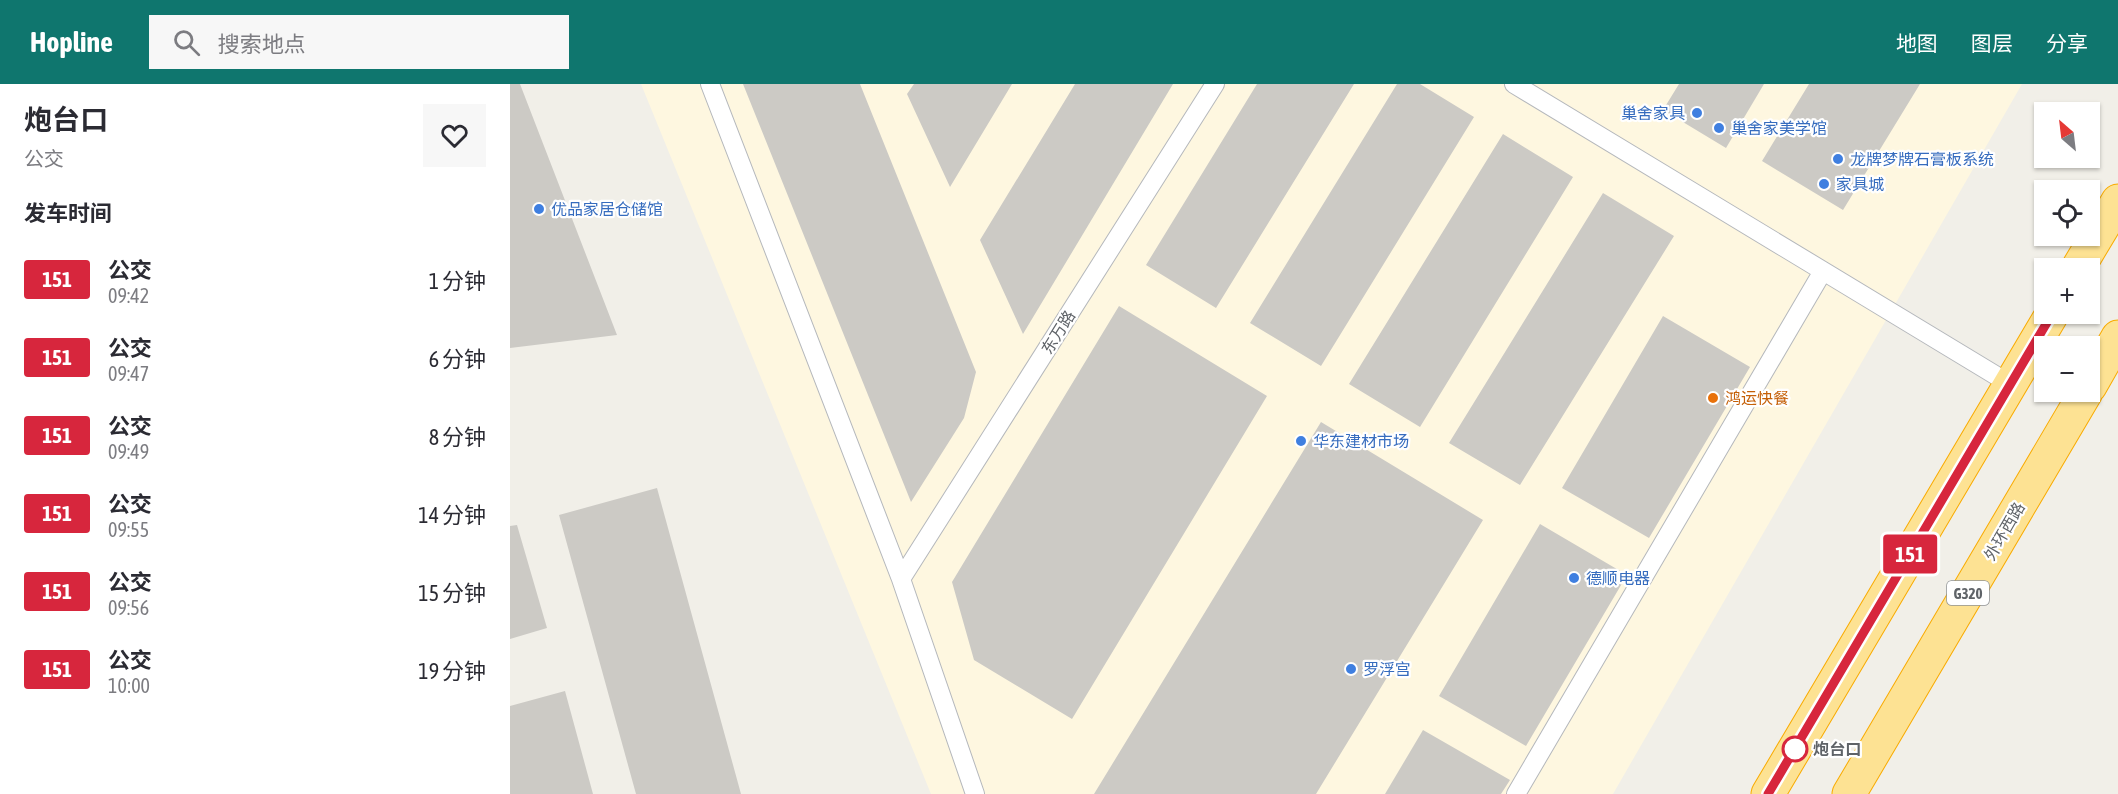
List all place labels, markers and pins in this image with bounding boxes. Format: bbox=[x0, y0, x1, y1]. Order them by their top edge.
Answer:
place label: 巢舍家具 bbox=[1621, 104, 1685, 122]
marker: 巢舍家具 bbox=[1690, 106, 1704, 120]
place label: 巢舍家美学馆 bbox=[1731, 119, 1827, 137]
marker: 巢舍家美学馆 bbox=[1712, 121, 1726, 135]
place label: 龙牌梦牌石膏板系统 bbox=[1850, 150, 1994, 168]
marker: 龙牌梦牌石膏板系统 bbox=[1831, 152, 1845, 166]
place label: 家具城 bbox=[1836, 175, 1884, 193]
marker: 家具城 bbox=[1817, 177, 1831, 191]
place label: 优品家居仓储馆 bbox=[551, 200, 663, 218]
marker: 优品家居仓储馆 bbox=[532, 202, 546, 216]
place label: 鸿运快餐 bbox=[1725, 389, 1789, 407]
marker: 鸿运快餐 bbox=[1706, 391, 1720, 405]
place label: 华东建材市场 bbox=[1313, 432, 1409, 450]
marker: 华东建材市场 bbox=[1294, 434, 1308, 448]
place label: 德顺电器 bbox=[1586, 569, 1650, 587]
marker: 德顺电器 bbox=[1567, 571, 1581, 585]
place label: 罗浮宫 bbox=[1363, 660, 1411, 678]
marker: 罗浮宫 bbox=[1344, 662, 1358, 676]
marker: 炮台口 bbox=[1782, 736, 1808, 762]
place label: 炮台口 bbox=[1813, 740, 1861, 758]

